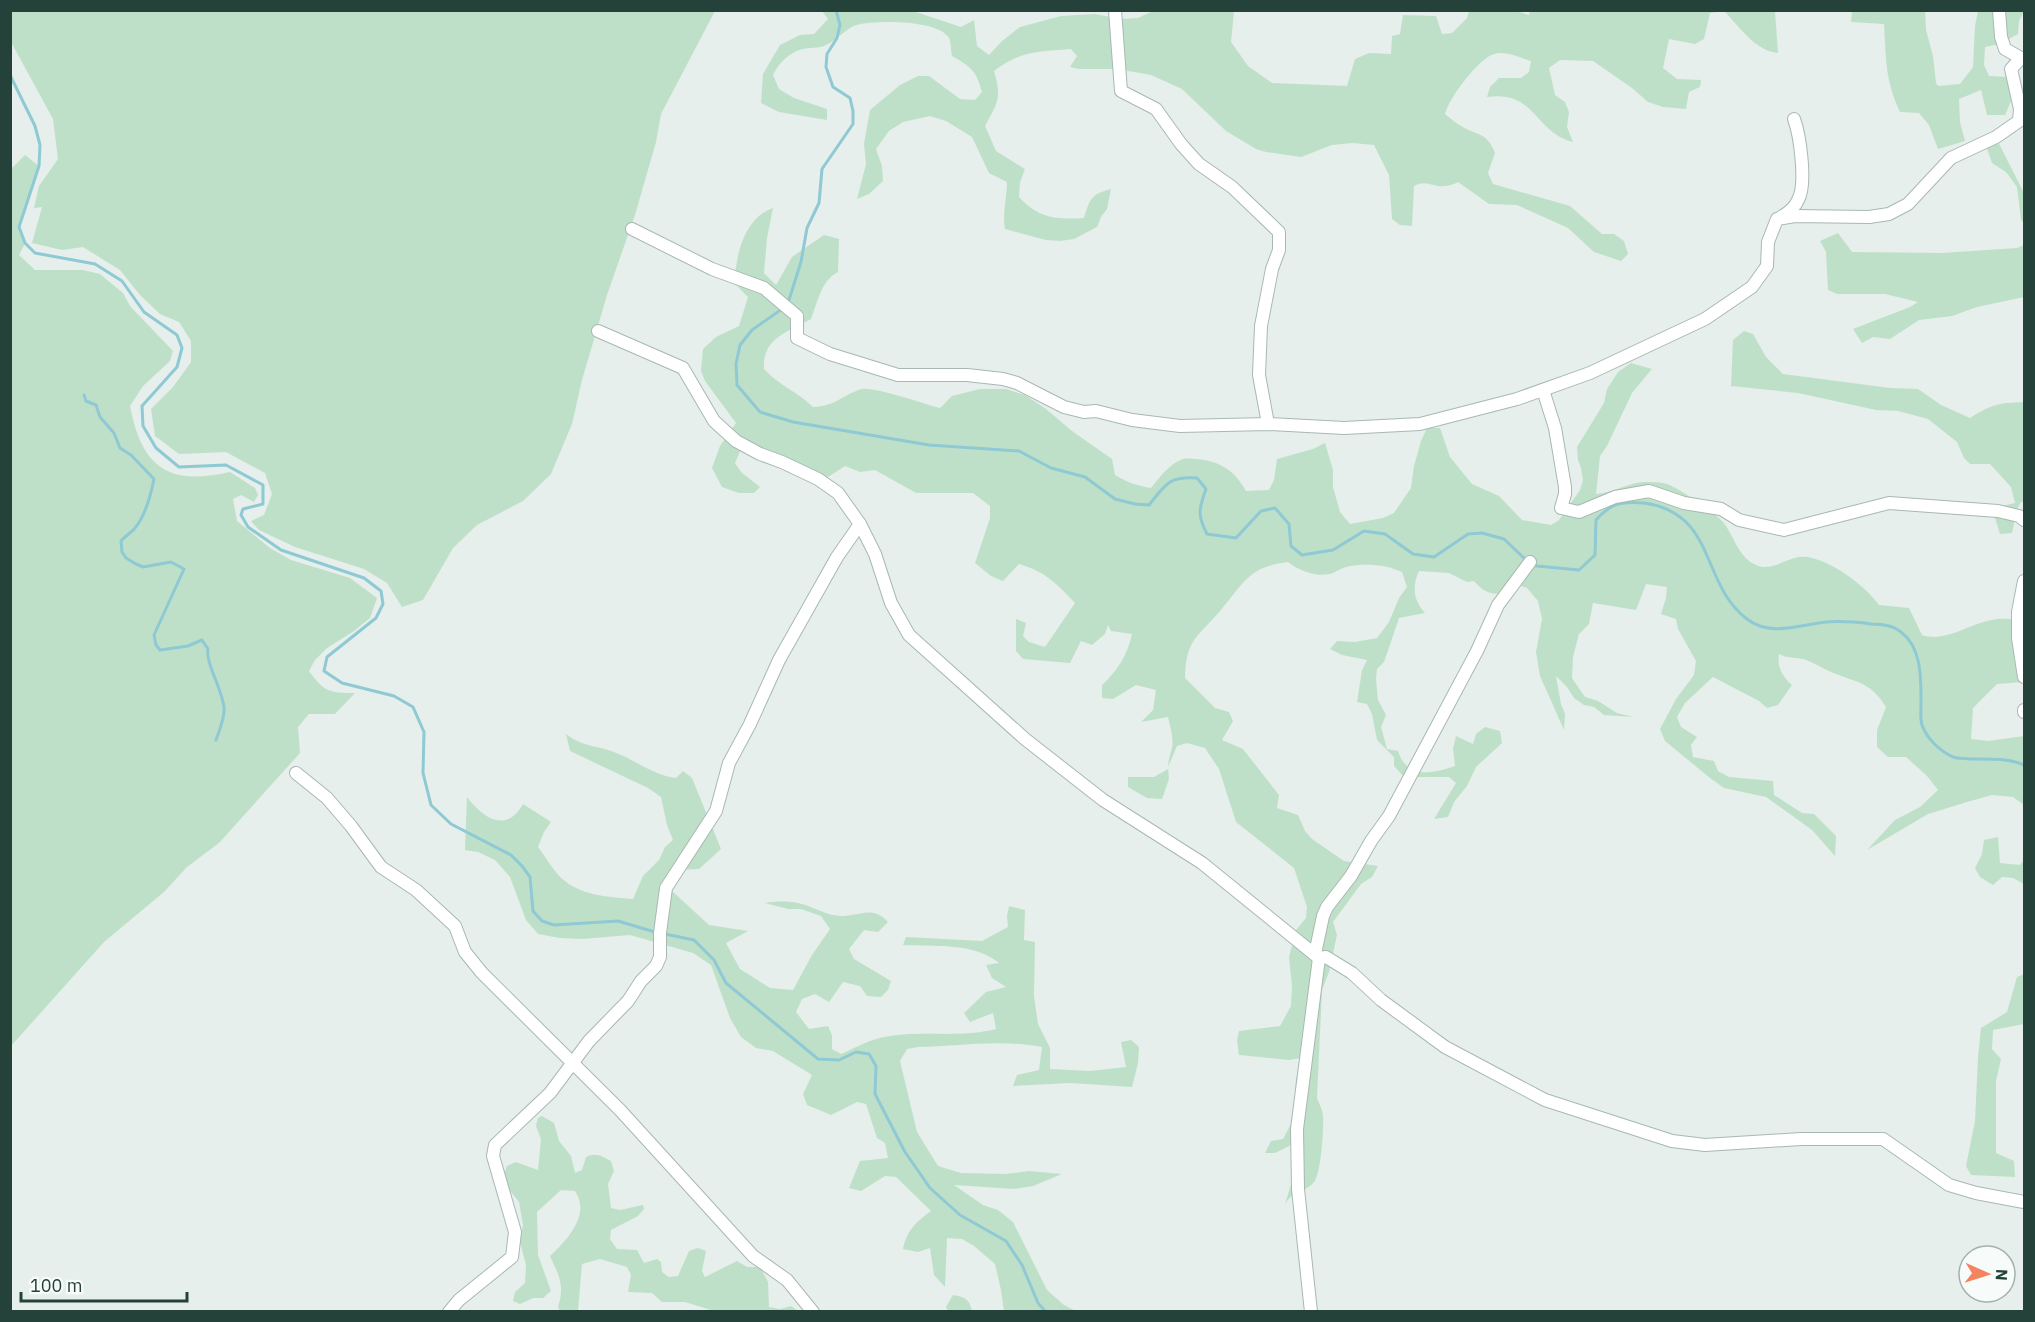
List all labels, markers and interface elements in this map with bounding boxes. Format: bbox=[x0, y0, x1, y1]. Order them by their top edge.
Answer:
north arrow bbox=[1957, 1244, 2017, 1304]
scale bar bbox=[21, 1265, 188, 1303]
text: N bbox=[1992, 1268, 2012, 1281]
text: 100 m bbox=[30, 1274, 82, 1297]

